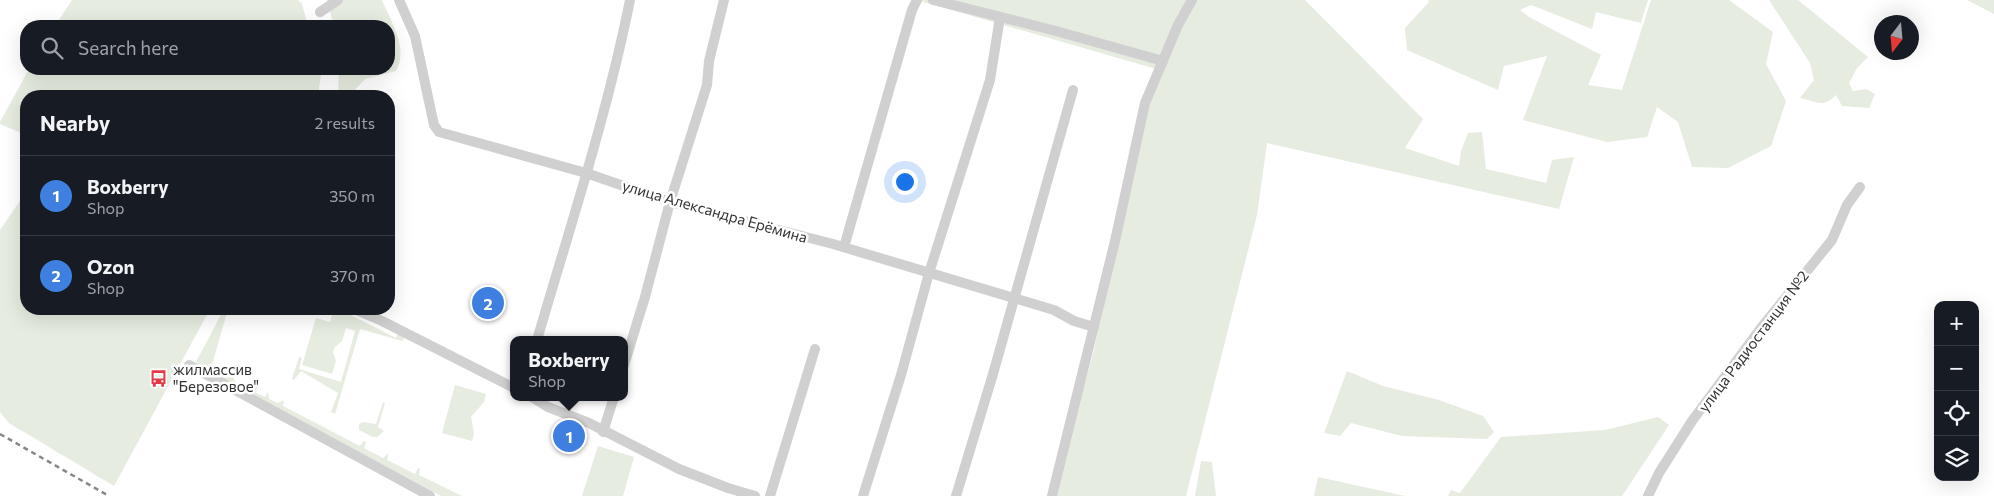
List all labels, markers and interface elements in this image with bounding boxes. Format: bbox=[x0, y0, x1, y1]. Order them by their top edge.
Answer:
north arrow bbox=[1874, 15, 1919, 60]
search box bbox=[20, 20, 395, 75]
icon: search bbox=[38, 34, 66, 62]
text: Search here bbox=[78, 36, 178, 59]
text: Nearby bbox=[40, 110, 110, 135]
text: 2 results bbox=[314, 113, 375, 132]
your location bbox=[892, 169, 918, 195]
text: Boxberry bbox=[87, 175, 169, 198]
street label: улица Александра Ерёмина bbox=[620, 176, 810, 246]
text: 1 bbox=[52, 186, 60, 205]
text: 350 m bbox=[329, 186, 375, 205]
text: Shop bbox=[87, 198, 125, 217]
text: Ozon bbox=[87, 255, 135, 278]
text: 2 bbox=[51, 266, 61, 285]
text: 370 m bbox=[330, 266, 375, 285]
street label: улица Радиостанция №2 bbox=[1694, 267, 1812, 415]
text: Shop bbox=[87, 278, 125, 297]
pin: 2 bbox=[472, 284, 504, 322]
map controls bbox=[1934, 301, 1979, 481]
button: + bbox=[1934, 301, 1979, 346]
popup bbox=[510, 336, 628, 401]
button: − bbox=[1934, 346, 1979, 391]
text: Boxberry bbox=[528, 348, 610, 371]
place label: жилмассив "Березовое" bbox=[173, 360, 259, 395]
bus stop icon: жилмассив "Березовое" bbox=[149, 368, 169, 388]
text: Shop bbox=[528, 371, 566, 390]
button: locate bbox=[1934, 391, 1979, 436]
pin: 1 bbox=[553, 417, 585, 455]
button: layers bbox=[1934, 436, 1979, 481]

